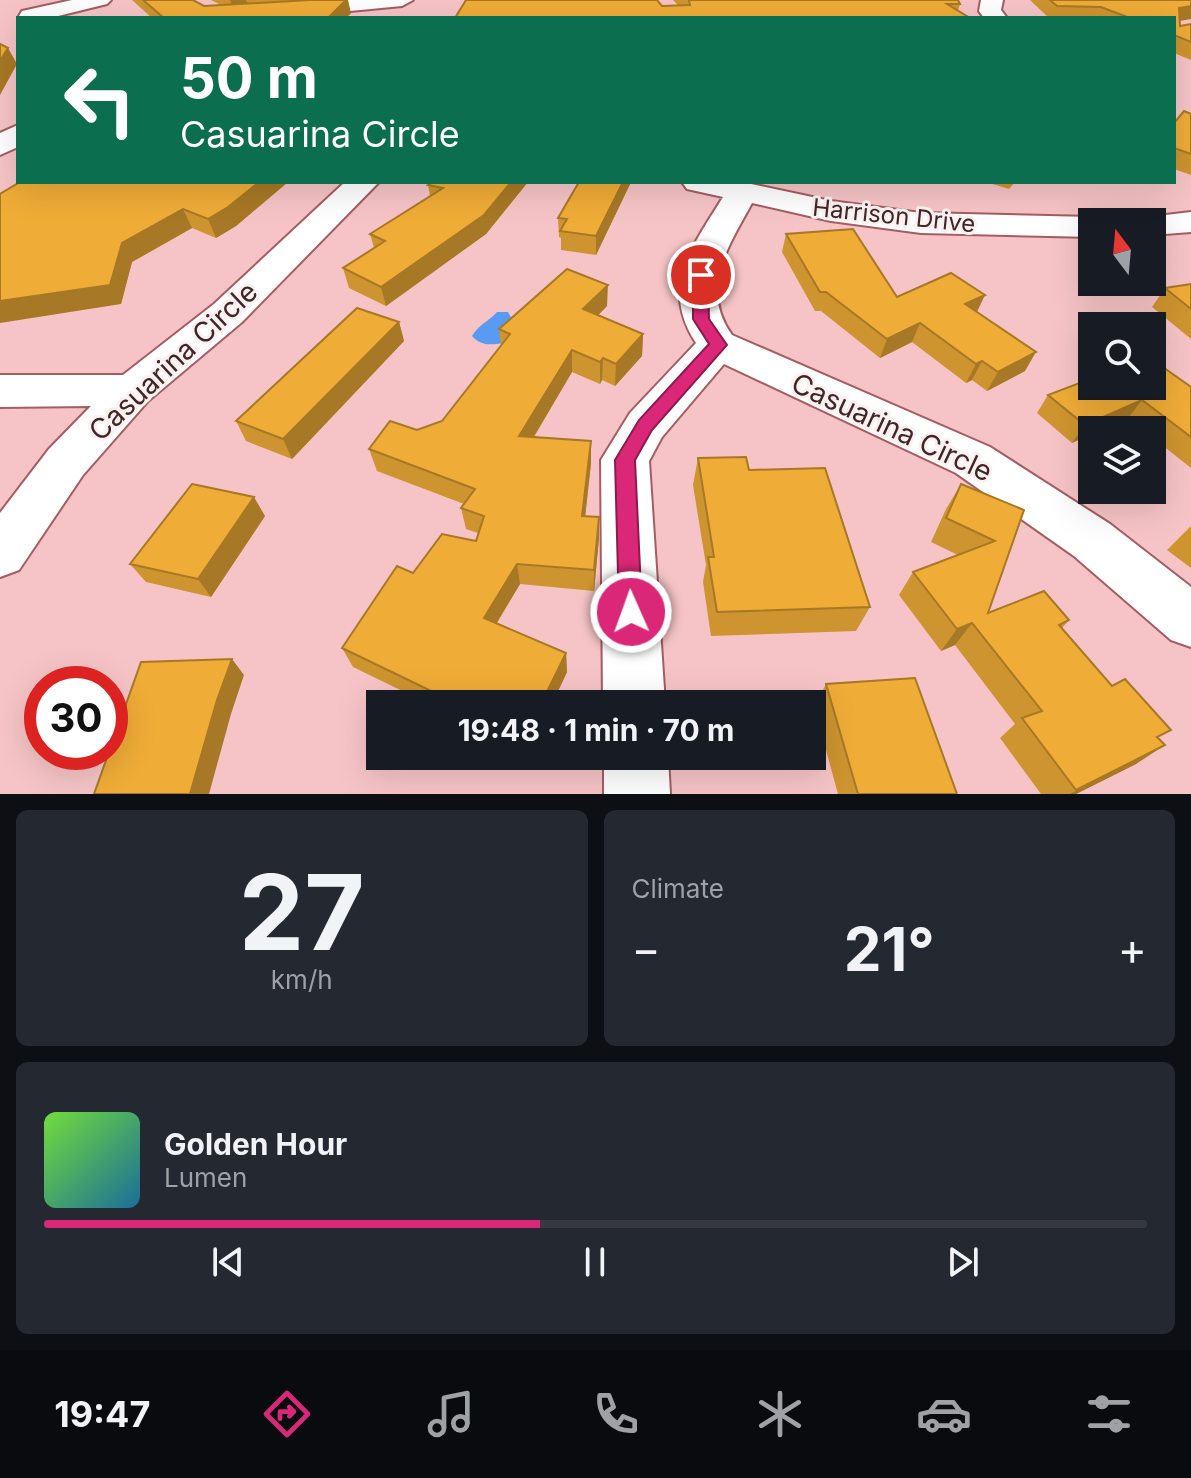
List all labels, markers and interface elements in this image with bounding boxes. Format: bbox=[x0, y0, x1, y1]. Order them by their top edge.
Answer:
text: 50 m bbox=[180, 44, 318, 112]
icon: left bbox=[48, 48, 152, 152]
text: Casuarina Circle bbox=[180, 112, 460, 156]
street label: Harrison Drive bbox=[811, 193, 977, 238]
north arrow bbox=[1078, 208, 1166, 296]
map controls bbox=[1078, 208, 1166, 504]
pin bbox=[667, 241, 735, 309]
icon: arrive bbox=[679, 253, 723, 297]
street label: Casuarina Circle bbox=[82, 274, 264, 448]
button: search bbox=[1078, 312, 1166, 400]
street label: Casuarina Circle bbox=[786, 366, 998, 488]
button: layers bbox=[1078, 416, 1166, 504]
position arrow bbox=[589, 570, 673, 654]
speed limit sign: 30 bbox=[24, 666, 128, 770]
text: 19:48 · 1 min · 70 m bbox=[458, 712, 734, 748]
text: 27 bbox=[239, 849, 365, 975]
text: Climate bbox=[632, 873, 724, 904]
text: 21° bbox=[844, 913, 935, 985]
text: − bbox=[632, 922, 661, 976]
text: + bbox=[1118, 922, 1147, 976]
text: km/h bbox=[271, 964, 333, 995]
text: Golden Hour bbox=[164, 1126, 347, 1162]
text: Lumen bbox=[164, 1162, 247, 1193]
icon: previous bbox=[206, 1240, 250, 1284]
icon: pause bbox=[573, 1240, 617, 1284]
icon: next bbox=[941, 1240, 985, 1284]
icon: directions bbox=[259, 1386, 315, 1442]
icon: music bbox=[423, 1386, 479, 1442]
icon: phone bbox=[588, 1386, 644, 1442]
icon: climate bbox=[752, 1386, 808, 1442]
icon: car bbox=[916, 1386, 972, 1442]
icon: filters bbox=[1081, 1386, 1137, 1442]
text: 19:47 bbox=[54, 1392, 150, 1436]

